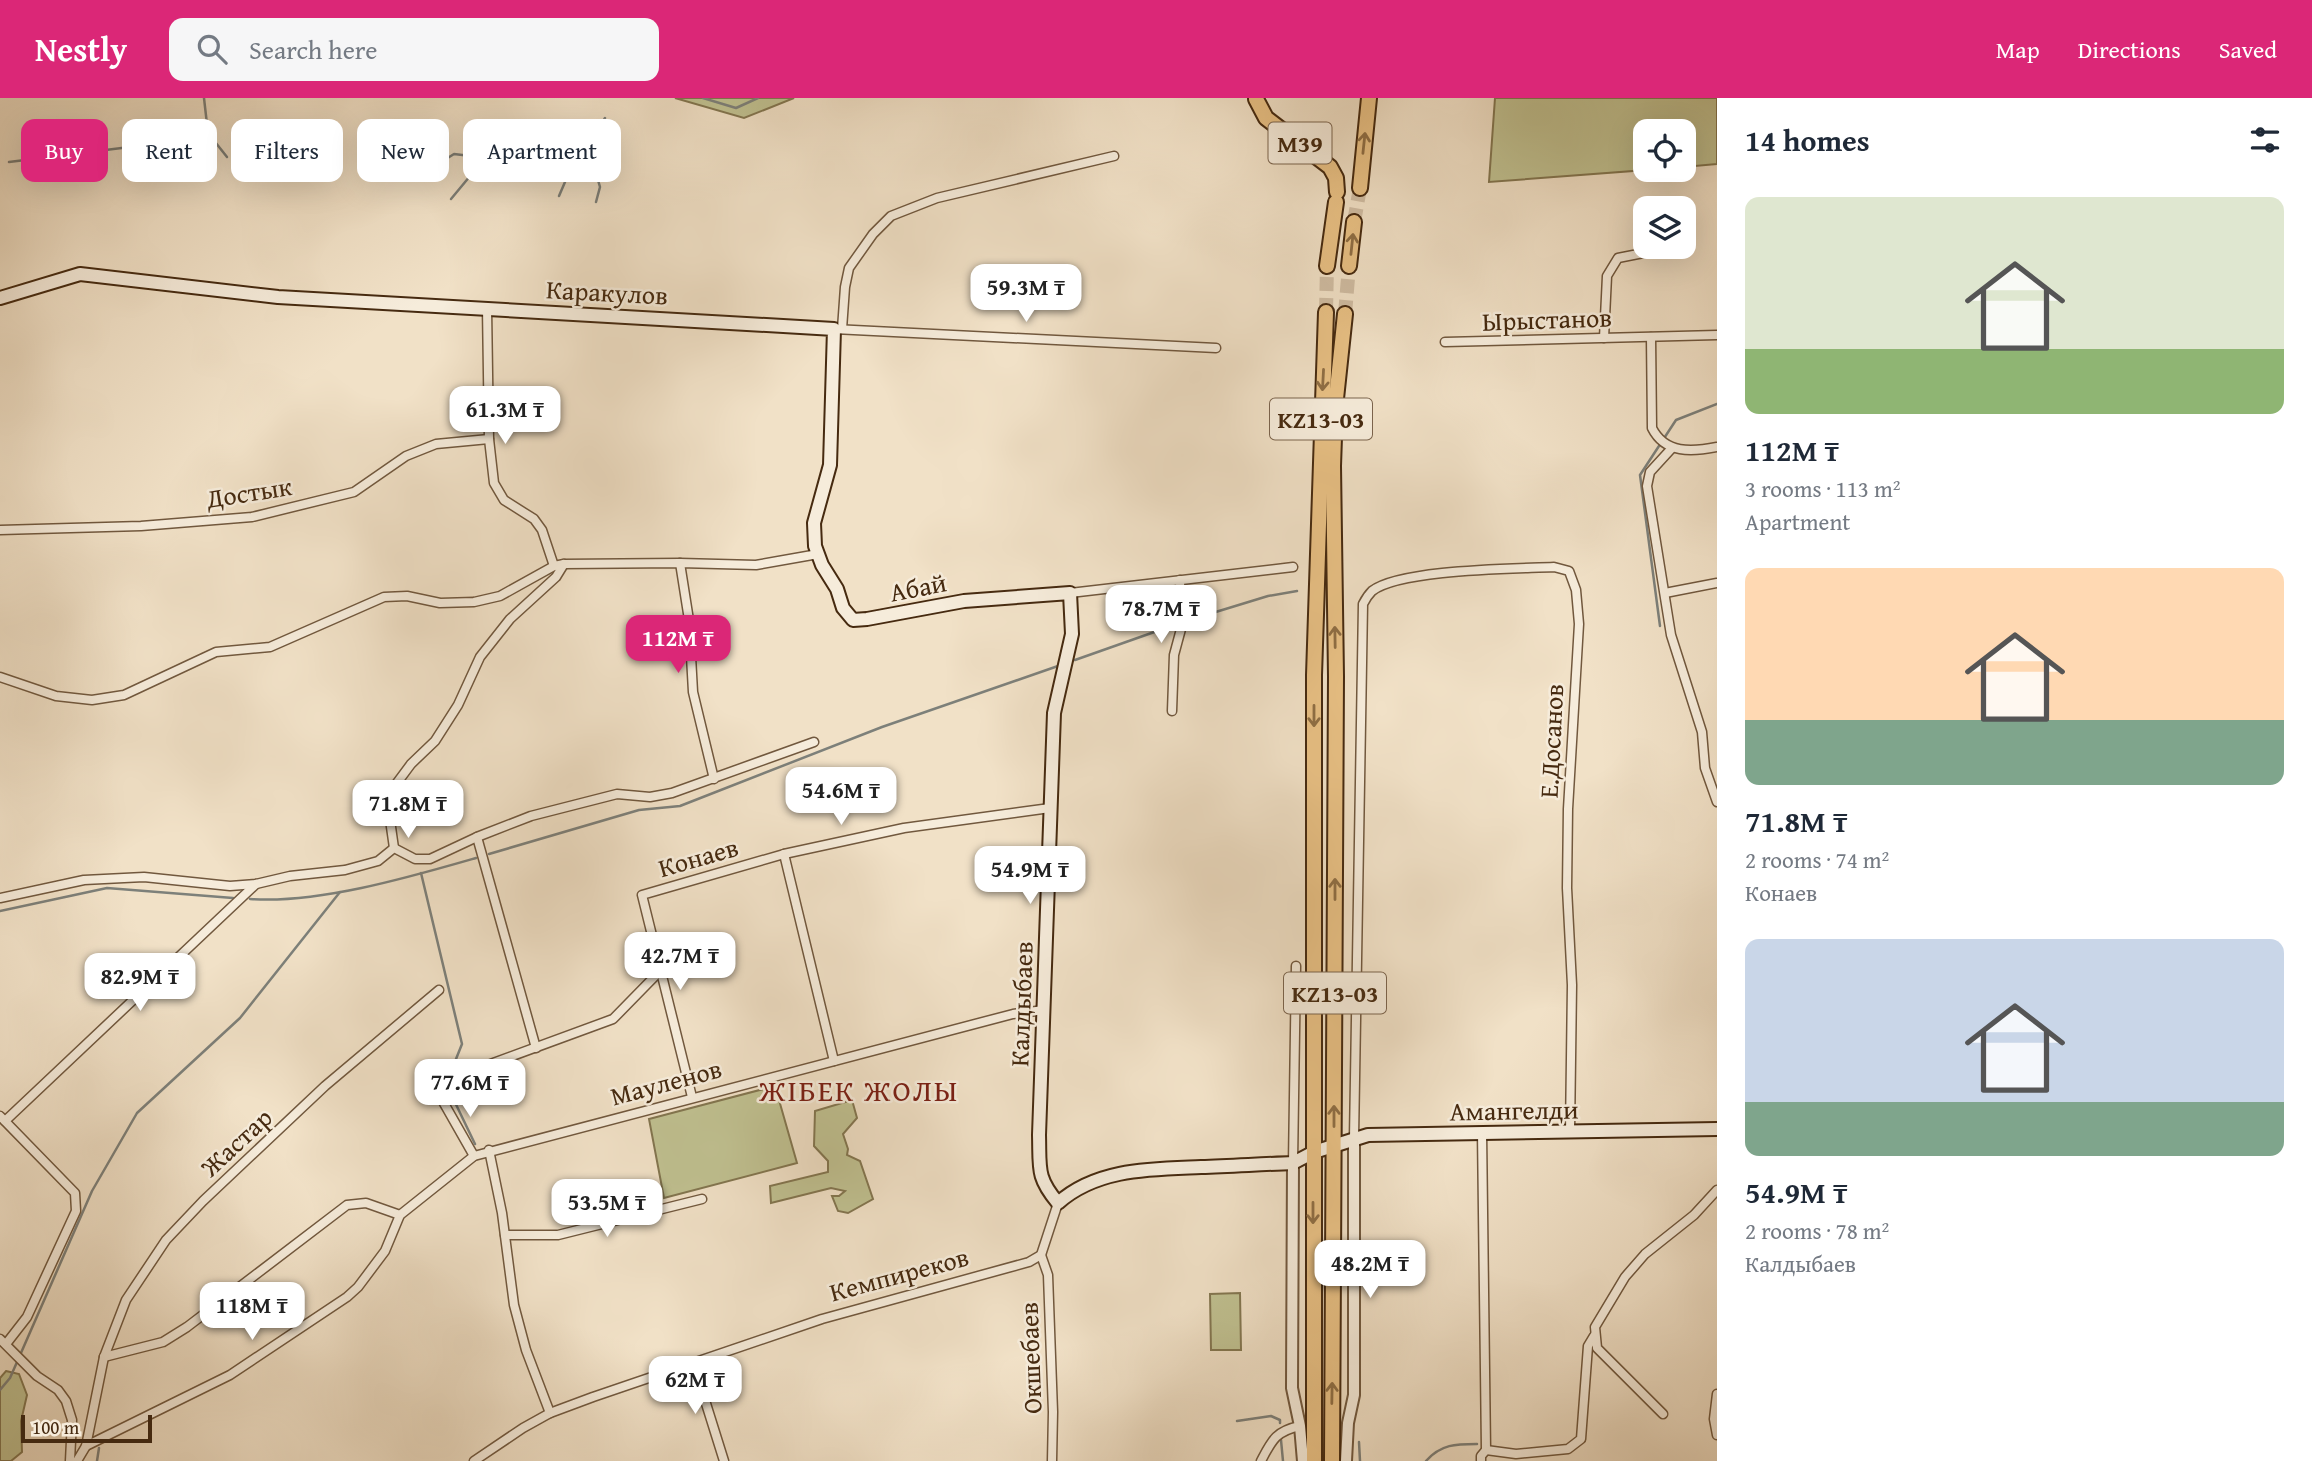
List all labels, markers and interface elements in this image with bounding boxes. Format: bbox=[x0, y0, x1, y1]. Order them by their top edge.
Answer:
search box bbox=[169, 18, 659, 81]
text: Nestly bbox=[35, 25, 127, 73]
icon: search bbox=[193, 30, 231, 68]
text: Search here bbox=[249, 30, 377, 69]
text: Map bbox=[1996, 32, 2040, 67]
text: Directions bbox=[2078, 32, 2181, 67]
text: Saved bbox=[2219, 32, 2277, 67]
text: 14 homes bbox=[1745, 118, 1870, 162]
chip: Buy bbox=[21, 119, 108, 182]
chip: Rent bbox=[122, 119, 217, 182]
chip: Filters bbox=[231, 119, 343, 182]
chip: New bbox=[357, 119, 449, 182]
chip: Apartment bbox=[463, 119, 621, 182]
map controls bbox=[1633, 119, 1696, 259]
button: locate bbox=[1633, 119, 1696, 182]
icon: filters bbox=[2246, 121, 2284, 159]
road number: M39 bbox=[1268, 123, 1332, 164]
one-way arrow bbox=[1358, 132, 1371, 155]
button: layers bbox=[1633, 196, 1696, 259]
one-way arrow bbox=[1345, 234, 1358, 256]
icon: home bbox=[1952, 243, 2078, 369]
pin: 59.3M ₸ bbox=[961, 264, 1091, 324]
street label: Каракулов bbox=[545, 269, 669, 315]
text: 59.3M ₸ bbox=[986, 270, 1066, 303]
street label: Ырыстанов bbox=[1481, 297, 1613, 341]
one-way arrow bbox=[1317, 369, 1330, 392]
pin: 61.3M ₸ bbox=[440, 386, 570, 446]
text: 61.3M ₸ bbox=[465, 392, 545, 425]
road number: KZ13-03 bbox=[1270, 398, 1372, 440]
text: 112M ₸ bbox=[1745, 428, 1840, 472]
street label: Достык bbox=[203, 466, 295, 518]
text: 3 rooms · 113 m² bbox=[1745, 472, 1900, 505]
text: Apartment bbox=[1745, 505, 1850, 538]
street label: Абай bbox=[886, 562, 950, 612]
pin: 78.7M ₸ bbox=[1096, 586, 1226, 645]
text: 78.7M ₸ bbox=[1121, 591, 1201, 624]
icon: home bbox=[1952, 614, 2078, 740]
pin: 112M ₸ bbox=[621, 616, 735, 675]
text: 112M ₸ bbox=[642, 621, 714, 654]
one-way arrow bbox=[1328, 626, 1342, 649]
street label: Е.Досанов bbox=[1529, 683, 1573, 799]
one-way arrow bbox=[1307, 704, 1321, 727]
pin: 54.6M ₸ bbox=[776, 768, 906, 827]
text: 54.6M ₸ bbox=[801, 773, 881, 806]
pin: 71.8M ₸ bbox=[343, 780, 473, 840]
text: 71.8M ₸ bbox=[368, 786, 448, 819]
text: 71.8M ₸ bbox=[1745, 799, 1848, 843]
street label: Конаев bbox=[653, 827, 743, 887]
text: 2 rooms · 74 m² bbox=[1745, 843, 1889, 876]
pin: 54.9M ₸ bbox=[965, 846, 1095, 906]
text: 54.9M ₸ bbox=[990, 852, 1070, 885]
text: Конаев bbox=[1745, 876, 1817, 909]
one-way arrow bbox=[1328, 878, 1342, 901]
pin: 42.7M ₸ bbox=[615, 932, 745, 992]
text: 42.7M ₸ bbox=[640, 938, 720, 971]
street label: Калдыбаев bbox=[999, 941, 1043, 1067]
pin: 82.9M ₸ bbox=[75, 954, 205, 1013]
text: 82.9M ₸ bbox=[100, 959, 180, 992]
road number: KZ13-03 bbox=[1284, 972, 1386, 1014]
icon: home bbox=[1952, 985, 2078, 1111]
street label: Мауленов bbox=[606, 1048, 726, 1116]
pin: 77.6M ₸ bbox=[405, 1060, 535, 1119]
text: 77.6M ₸ bbox=[430, 1065, 510, 1098]
district label: ЖІБЕК ЖОЛЫ bbox=[758, 1068, 959, 1112]
street label: Амангелди bbox=[1449, 1089, 1579, 1131]
street label: Жастар bbox=[191, 1098, 281, 1186]
one-way arrow bbox=[1327, 1105, 1341, 1128]
text: 54.9M ₸ bbox=[1745, 1170, 1848, 1214]
pin: 53.5M ₸ bbox=[542, 1180, 672, 1239]
text: 53.5M ₸ bbox=[567, 1185, 647, 1218]
one-way arrow bbox=[1306, 1201, 1320, 1224]
text: 2 rooms · 78 m² bbox=[1745, 1214, 1889, 1247]
street label: Кемпиреков bbox=[825, 1237, 973, 1311]
pin: 48.2M ₸ bbox=[1305, 1240, 1435, 1300]
text: 48.2M ₸ bbox=[1330, 1246, 1410, 1279]
text: Калдыбаев bbox=[1745, 1247, 1856, 1280]
pin: 118M ₸ bbox=[195, 1282, 309, 1342]
text: 118M ₸ bbox=[216, 1288, 288, 1321]
street label: Окшебаев bbox=[1009, 1301, 1051, 1415]
pin: 62M ₸ bbox=[646, 1356, 744, 1416]
text: 62M ₸ bbox=[665, 1362, 725, 1395]
one-way arrow bbox=[1325, 1382, 1339, 1405]
scale bar bbox=[21, 1412, 152, 1444]
text: 100 m bbox=[32, 1413, 79, 1441]

